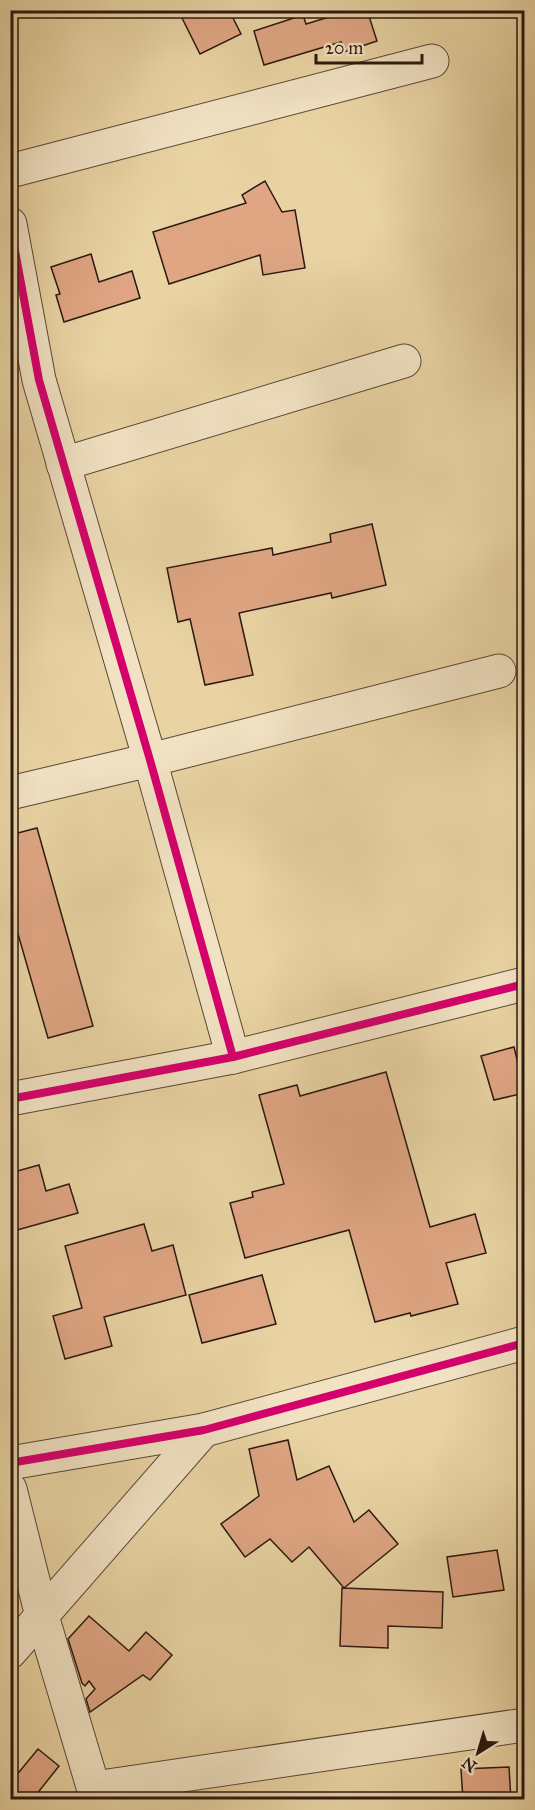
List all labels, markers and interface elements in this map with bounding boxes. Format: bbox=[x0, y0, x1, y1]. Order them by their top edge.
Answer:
scale bar bbox=[316, 27, 422, 65]
text: 20 m bbox=[325, 37, 363, 59]
north arrow bbox=[448, 1723, 508, 1783]
text: N bbox=[458, 1753, 480, 1776]

